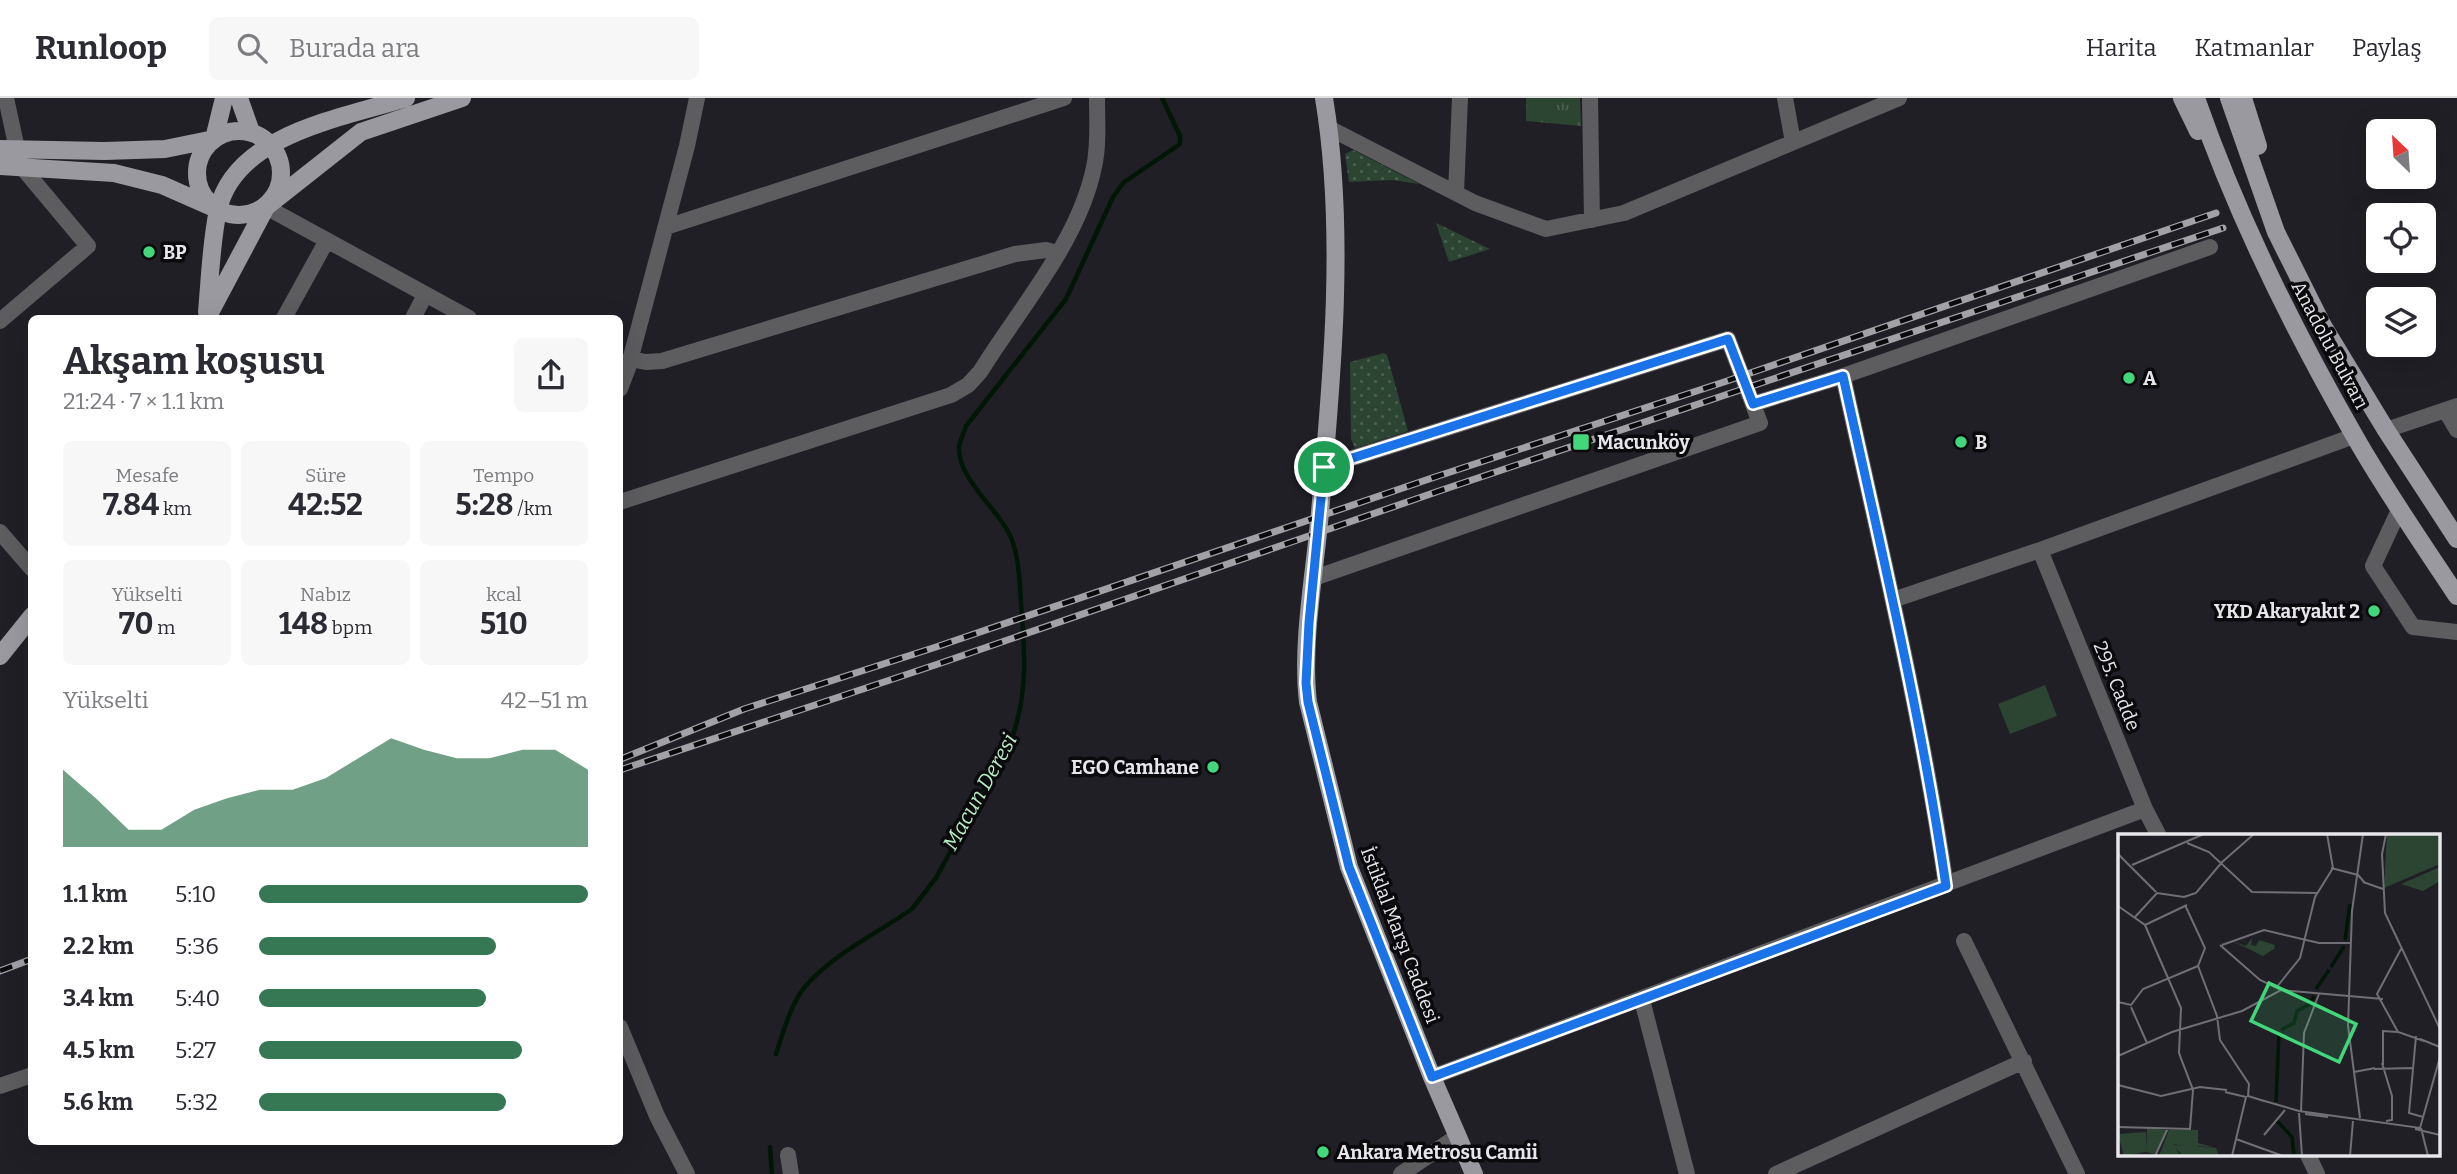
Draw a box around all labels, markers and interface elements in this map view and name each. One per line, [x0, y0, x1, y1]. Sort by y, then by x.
search box [209, 17, 699, 80]
text: Runloop [35, 28, 167, 68]
icon: search [233, 29, 271, 67]
text: Burada ara [289, 33, 420, 64]
text: Harita [2086, 34, 2157, 62]
text: Katmanlar [2195, 34, 2314, 62]
text: Paylaş [2352, 34, 2422, 62]
north arrow [2366, 119, 2436, 189]
map controls [2366, 119, 2436, 357]
button: locate [2366, 203, 2436, 273]
place label: BP [163, 241, 187, 264]
marker: BP [141, 244, 157, 260]
street label: Anadolu Bulvarı [2287, 277, 2374, 413]
button: layers [2366, 287, 2436, 357]
text: Akşam koşusu [63, 338, 325, 384]
button: share [514, 338, 588, 412]
place label: A [2143, 367, 2157, 390]
marker: A [2121, 370, 2137, 386]
text: 21:24 · 7 × 1.1 km [63, 387, 224, 415]
place label: Macunköy [1597, 431, 1690, 454]
place label: B [1975, 431, 1987, 454]
marker: Macunköy [1571, 432, 1591, 452]
marker: B [1953, 434, 1969, 450]
pin [1294, 437, 1354, 497]
icon: arrive [1305, 448, 1343, 486]
text: Mesafe [116, 464, 179, 487]
text: Süre [305, 464, 346, 487]
text: Tempo [473, 464, 534, 487]
text: 7.84 [103, 487, 159, 523]
text: 42:52 [288, 487, 363, 523]
text: 5:28 [455, 487, 514, 523]
text: km [159, 497, 192, 520]
text: /km [514, 497, 552, 520]
text: Yükselti [112, 583, 183, 606]
text: Nabız [300, 583, 351, 606]
text: kcal [486, 583, 522, 606]
place label: YKD Akaryakıt 2 [2214, 600, 2360, 623]
marker: YKD Akaryakıt 2 [2366, 603, 2382, 619]
text: 70 [119, 606, 154, 642]
text: 148 [279, 606, 328, 642]
text: 510 [480, 606, 528, 642]
text: m [154, 616, 175, 639]
text: bpm [328, 616, 372, 639]
street label: 295. Cadde [2089, 638, 2145, 734]
text: Yükselti [63, 686, 149, 714]
text: 42–51 m [501, 686, 588, 714]
water label: Macun Deresi [937, 729, 1023, 855]
place label: EGO Camhane [1071, 756, 1199, 779]
marker: EGO Camhane [1205, 759, 1221, 775]
inset map [2118, 834, 2440, 1156]
street label: İstiklal Marşı Caddesi [1356, 844, 1444, 1027]
text: 1.1 km [63, 880, 127, 908]
text: 5:10 [175, 880, 216, 908]
text: 2.2 km [63, 932, 134, 960]
text: 5:36 [175, 932, 219, 960]
text: 3.4 km [63, 984, 134, 1012]
text: 5:40 [175, 984, 220, 1012]
text: 4.5 km [63, 1036, 134, 1064]
text: 5:27 [175, 1036, 216, 1064]
text: 5.6 km [63, 1088, 133, 1116]
text: 5:32 [175, 1088, 218, 1116]
place label: Ankara Metrosu Camii [1337, 1141, 1538, 1164]
marker: Ankara Metrosu Camii [1315, 1144, 1331, 1160]

